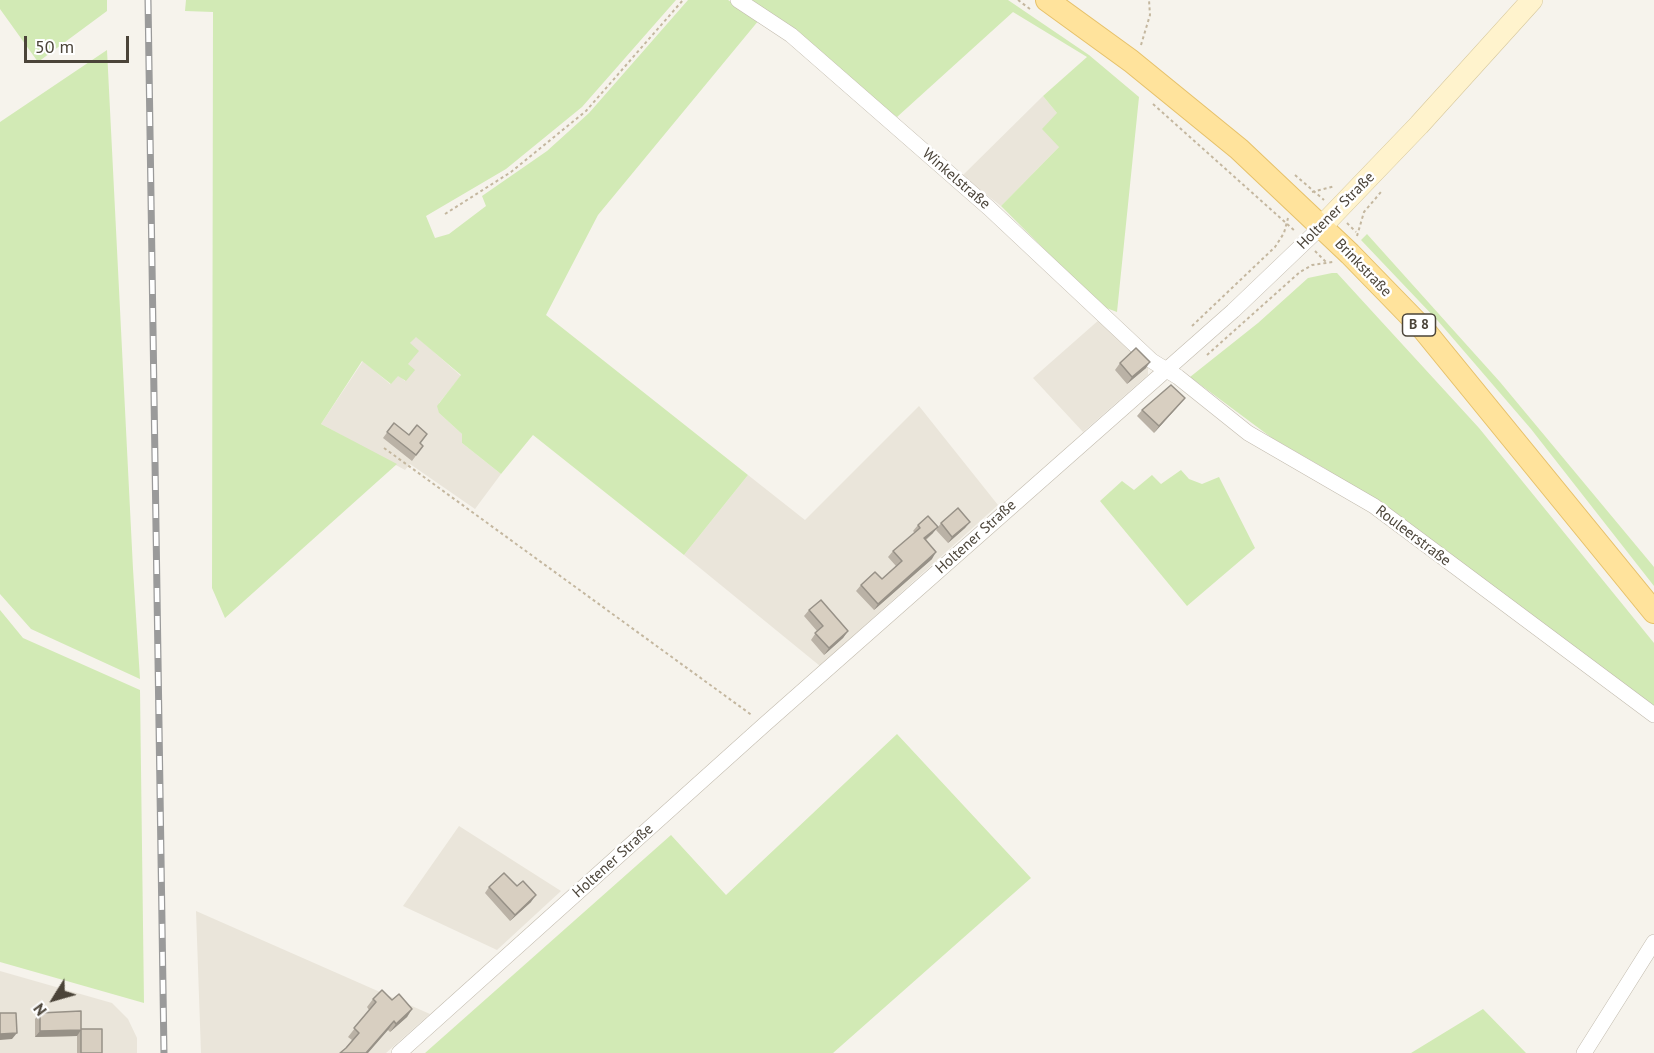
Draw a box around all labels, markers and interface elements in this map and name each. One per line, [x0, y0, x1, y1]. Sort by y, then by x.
scale bar [27, 24, 132, 62]
text: 50 m [35, 35, 74, 58]
street label: Winkelstraße [918, 145, 994, 213]
street label: Holtener Straße [1294, 169, 1378, 253]
street label: Brinkstraße [1331, 235, 1395, 301]
road number: B 8 [1402, 314, 1436, 336]
street label: Holtener Straße [932, 496, 1020, 578]
street label: Rouleerstraße [1372, 502, 1454, 570]
street label: Holtener Straße [569, 820, 657, 902]
north arrow [24, 969, 84, 1029]
text: N [28, 1000, 51, 1020]

